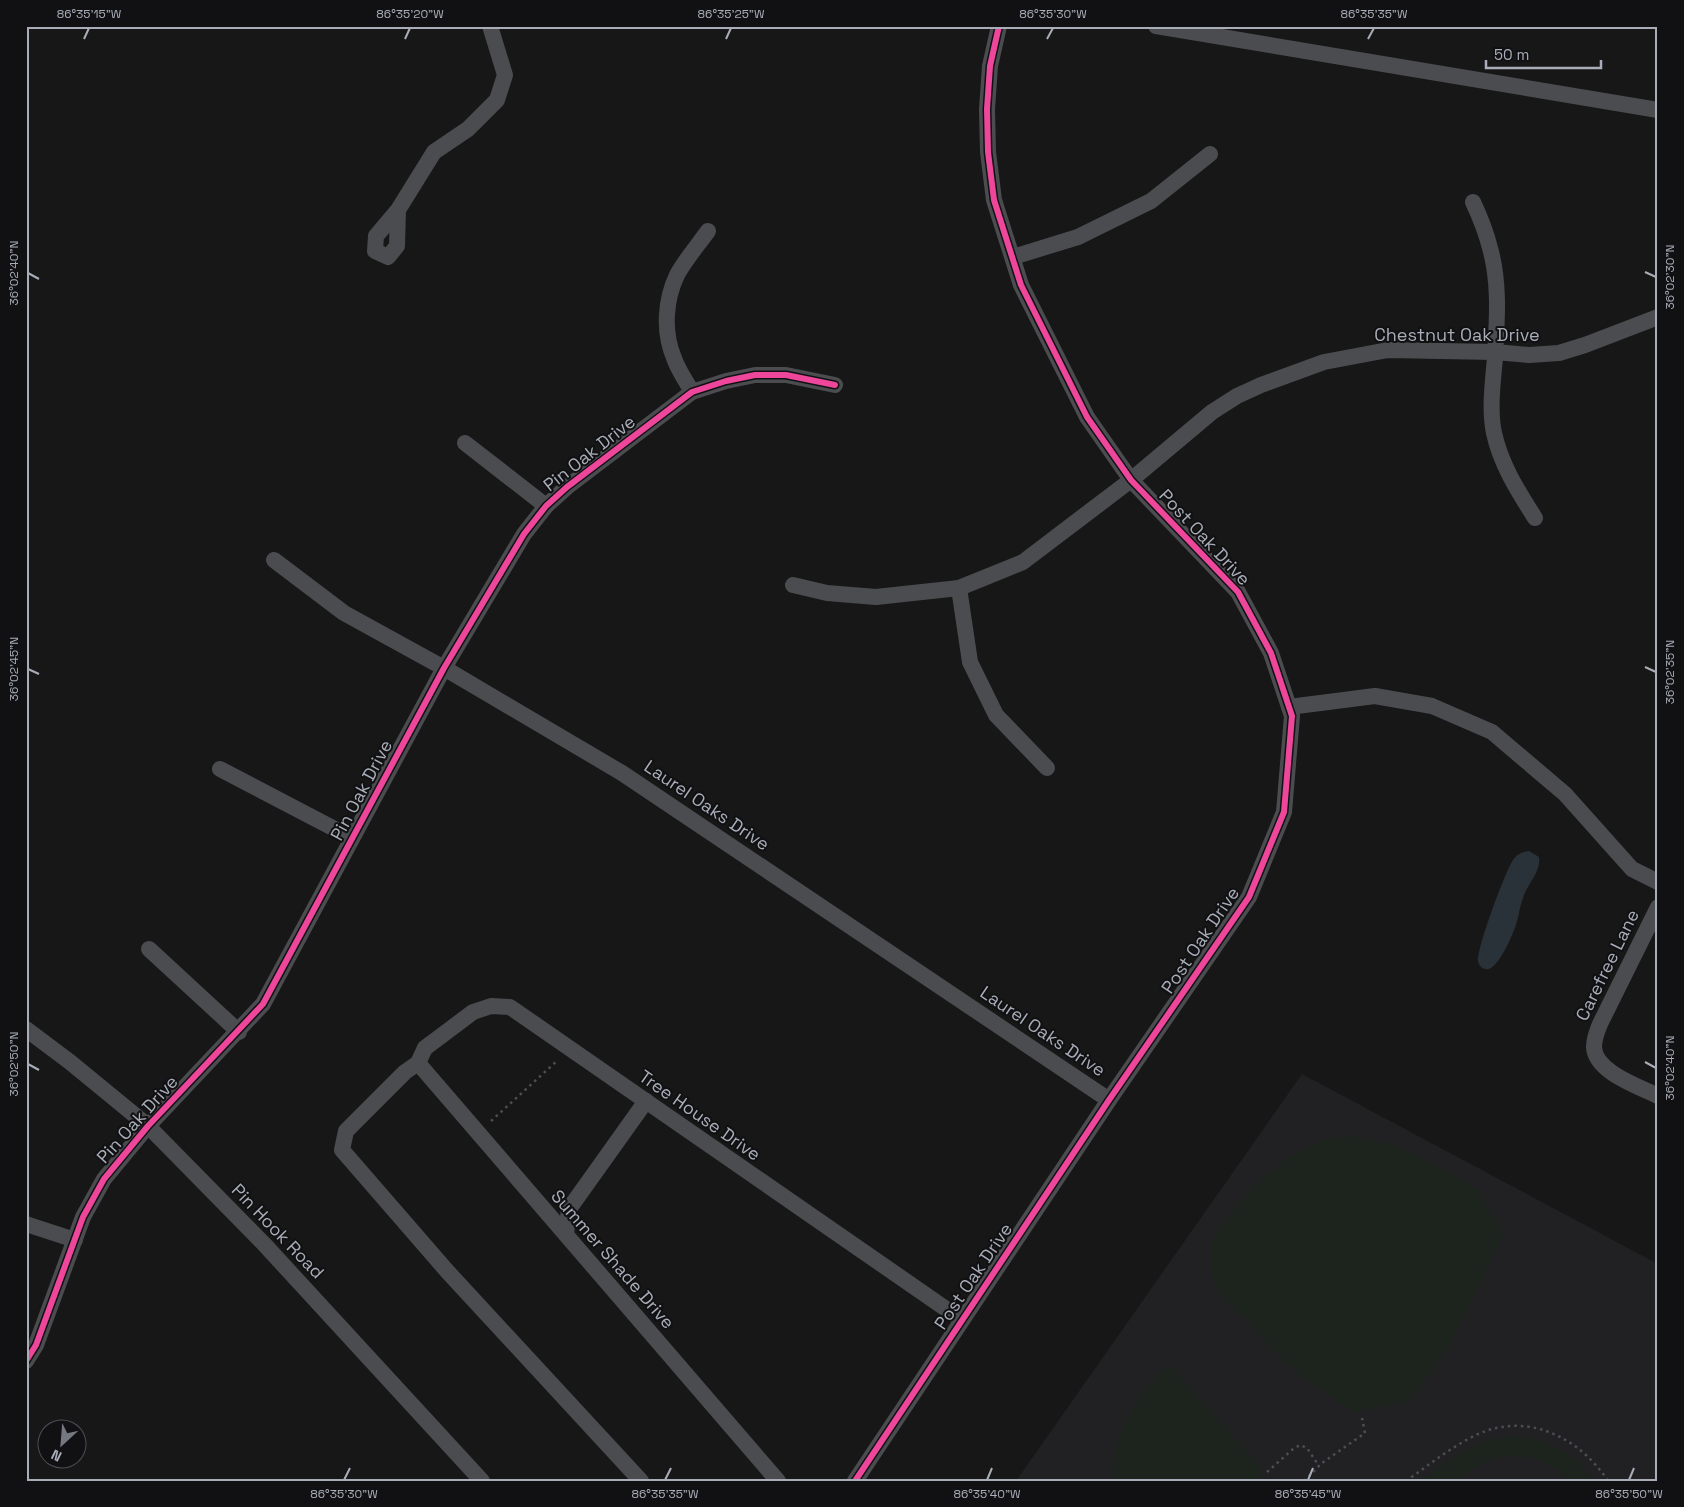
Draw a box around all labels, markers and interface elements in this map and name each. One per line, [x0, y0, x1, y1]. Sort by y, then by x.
text: 86°35'15"W [57, 6, 122, 22]
text: 86°35'20"W [376, 6, 444, 22]
text: 86°35'25"W [698, 6, 765, 22]
text: 86°35'30"W [1019, 6, 1087, 22]
text: 86°35'35"W [1341, 6, 1408, 22]
scale bar [1486, 38, 1602, 70]
text: 50 m [1494, 45, 1529, 64]
text: 36°02'40"N [6, 241, 22, 305]
text: 36°02'30"N [1662, 244, 1678, 310]
street label: Chestnut Oak Drive [1374, 323, 1540, 346]
street label: Pin Oak Drive [538, 410, 640, 496]
street label: Post Oak Drive [1154, 484, 1256, 590]
text: 36°02'45"N [6, 637, 22, 701]
text: 36°02'35"N [1662, 640, 1678, 704]
street label: Pin Oak Drive [325, 736, 397, 844]
street label: Laurel Oaks Drive [640, 755, 774, 855]
street label: Post Oak Drive [1156, 882, 1244, 998]
street label: Carefree Lane [1570, 906, 1644, 1024]
street label: Laurel Oaks Drive [976, 981, 1110, 1081]
text: 36°02'50"N [6, 1031, 22, 1097]
text: 36°02'40"N [1662, 1036, 1678, 1100]
street label: Tree House Drive [635, 1064, 765, 1166]
street label: Pin Oak Drive [91, 1070, 183, 1168]
street label: Pin Hook Road [227, 1179, 329, 1283]
street label: Summer Shade Drive [546, 1185, 680, 1333]
street label: Post Oak Drive [929, 1218, 1017, 1334]
north arrow [38, 1420, 88, 1470]
text: N [48, 1446, 64, 1466]
text: 86°35'30"W [310, 1486, 378, 1502]
text: 86°35'35"W [632, 1486, 699, 1502]
text: 86°35'40"W [953, 1486, 1021, 1502]
text: 86°35'45"W [1275, 1486, 1342, 1502]
text: 86°35'50"W [1595, 1486, 1663, 1502]

